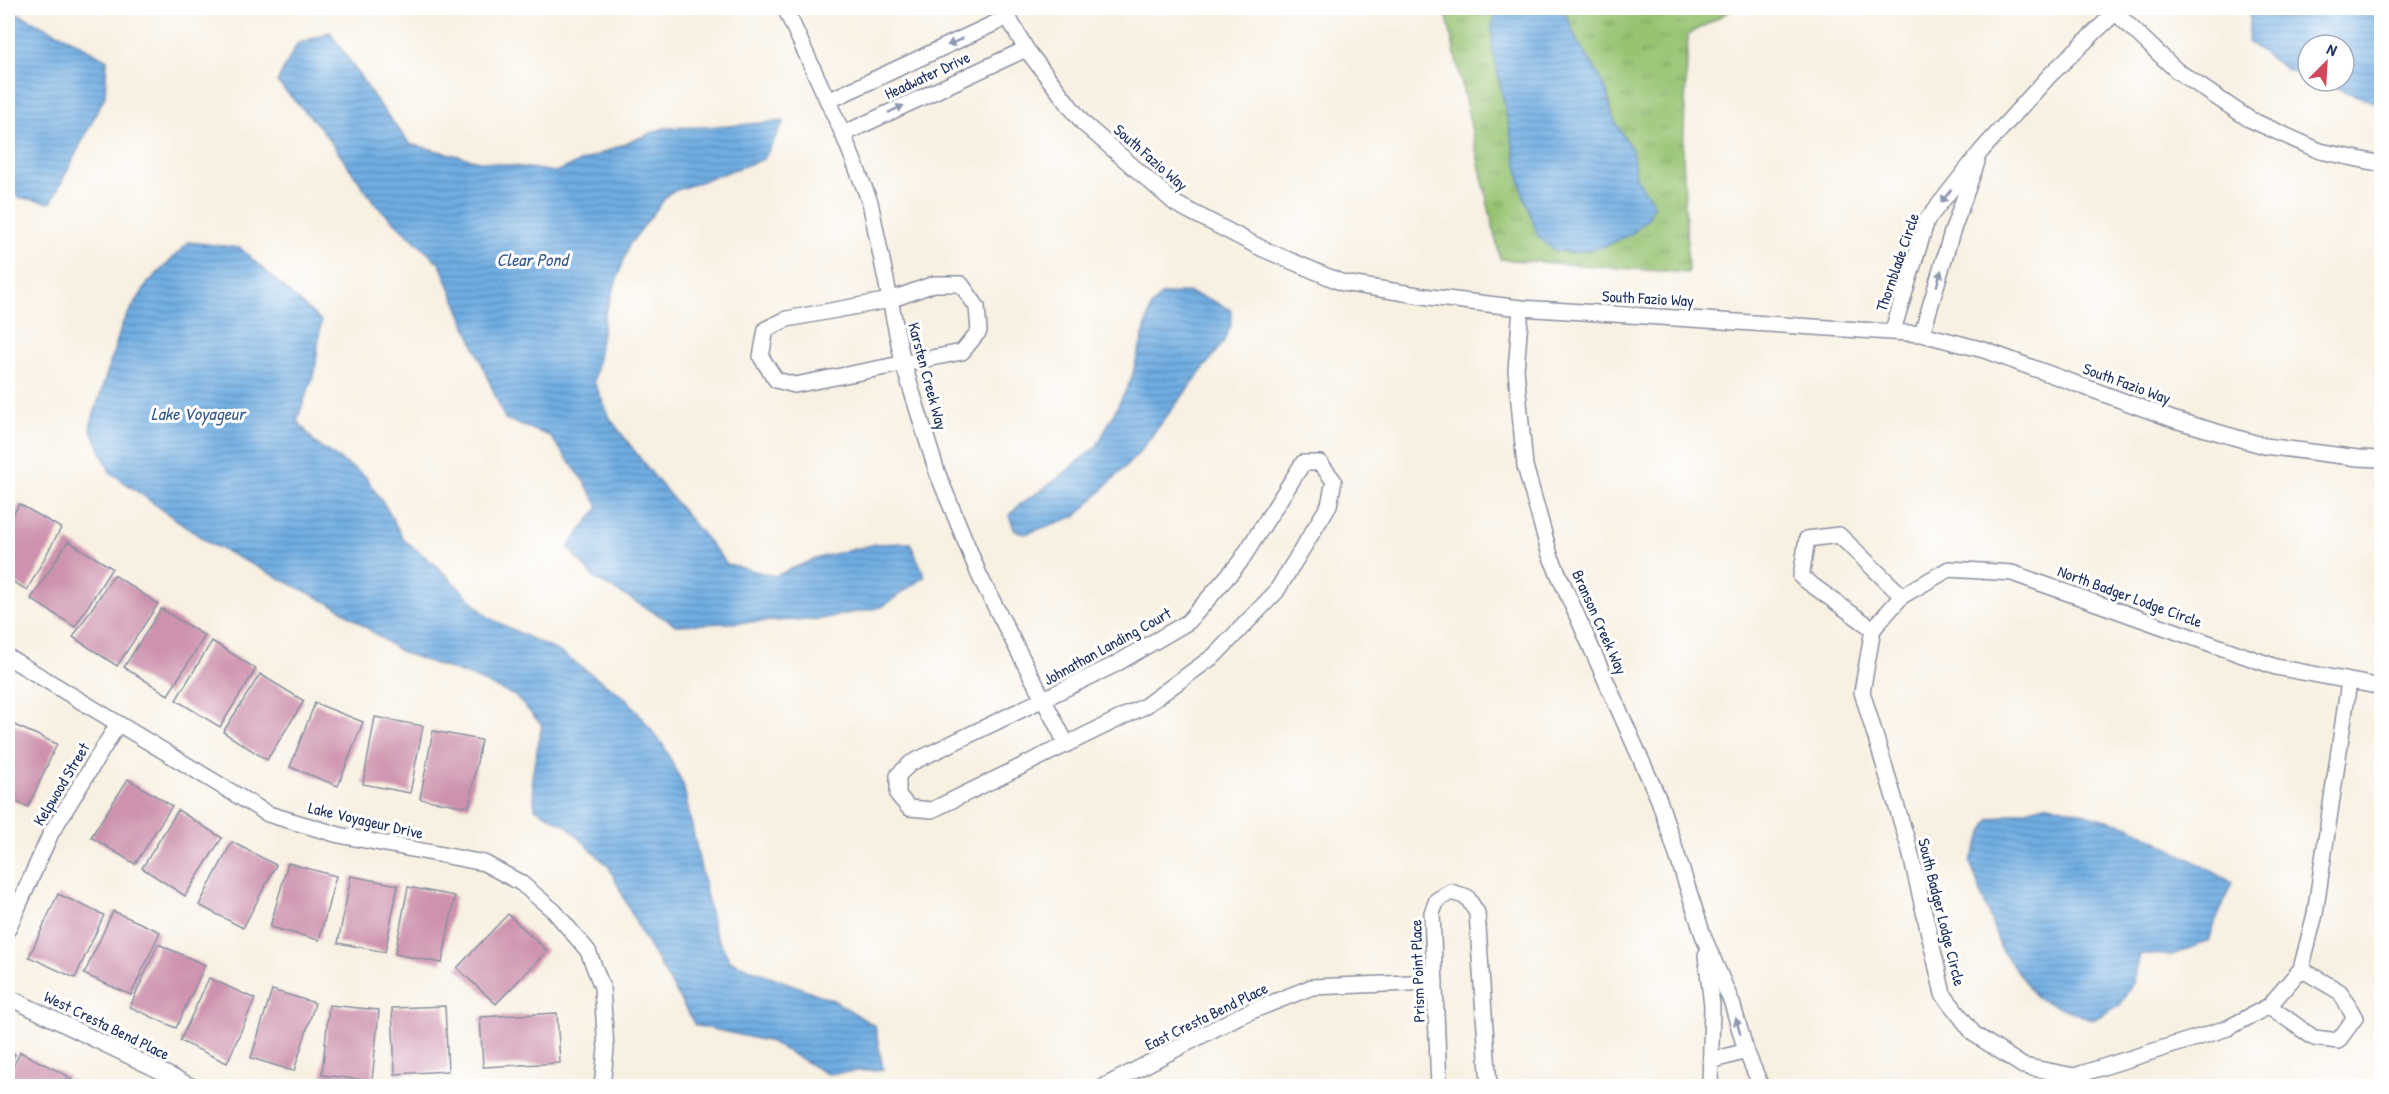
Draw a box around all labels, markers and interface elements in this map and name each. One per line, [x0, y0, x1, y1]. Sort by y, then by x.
north arrow [2296, 33, 2356, 93]
one-way arrow [945, 37, 963, 47]
text: N [2324, 38, 2341, 61]
street label: Headwater Drive [881, 45, 974, 104]
one-way arrow [888, 105, 905, 114]
street label: South Fazio Way [1109, 119, 1193, 196]
one-way arrow [1939, 188, 1952, 204]
street label: Thornblade Circle [1870, 209, 1924, 314]
water label: Clear Pond [496, 247, 570, 272]
one-way arrow [1935, 269, 1944, 287]
street label: South Fazio Way [1602, 285, 1695, 311]
street label: Karsten Creek Way [903, 320, 953, 432]
street label: South Fazio Way [2080, 357, 2174, 409]
water label: Lake Voyageur [151, 401, 247, 426]
street label: North Badger Lodge Circle [2055, 560, 2206, 633]
street label: Branson Creek Way [1567, 566, 1633, 678]
street label: Johnathan Landing Court [1039, 602, 1175, 690]
street label: Kelpwood Street [28, 738, 95, 830]
street label: Lake Voyageur Drive [306, 796, 426, 844]
street label: South Badger Lodge Circle [1913, 836, 1971, 989]
street label: Prism Point Place [1404, 918, 1430, 1023]
street label: East Cresta Bend Place [1141, 976, 1272, 1055]
street label: West Cresta Bend Place [41, 985, 174, 1065]
one-way arrow [1733, 1017, 1742, 1035]

